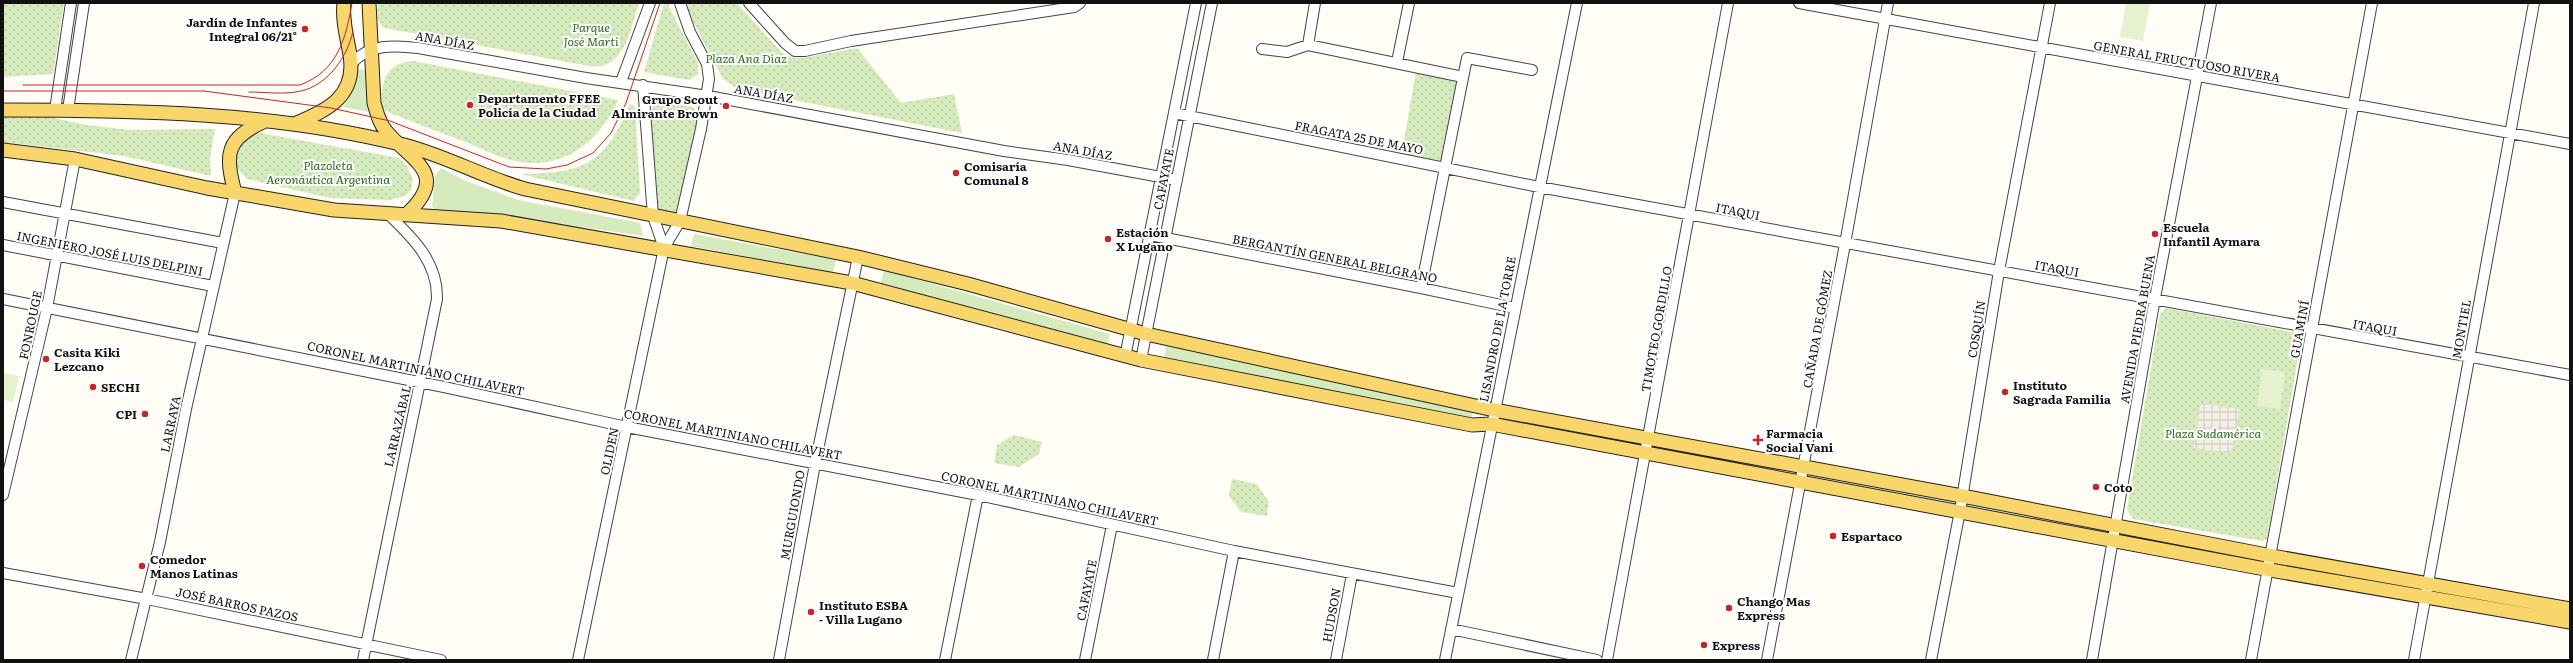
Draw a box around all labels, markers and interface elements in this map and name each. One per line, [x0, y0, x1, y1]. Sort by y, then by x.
place label: Jardín de Infantes Integral 06/21° [186, 13, 297, 45]
park label: Parque José Martí [563, 18, 619, 50]
marker: Jardín de Infantes Integral 06/21° [300, 24, 310, 34]
street label: ANA DÍAZ [414, 26, 476, 54]
street label: GENERAL FRUCTUOSO RIVERA [2092, 36, 2282, 86]
park label: Plaza Ana Díaz [705, 49, 787, 67]
street label: ANA DÍAZ [733, 79, 795, 107]
place label: Departamento FFEE Policía de la Ciudad [478, 89, 600, 121]
place label: Grupo Scout Almirante Brown [612, 90, 719, 122]
marker: Departamento FFEE Policía de la Ciudad [465, 100, 475, 110]
marker: Grupo Scout Almirante Brown [721, 101, 731, 111]
street label: FRAGATA 25 DE MAYO [1293, 116, 1425, 158]
street label: ANA DÍAZ [1052, 136, 1114, 164]
street label: CAFAYATE [1148, 146, 1178, 211]
park label: Plazoleta Aeronáutica Argentina [266, 156, 390, 188]
place label: Comisaría Comunal 8 [964, 157, 1029, 189]
marker: Comisaría Comunal 8 [951, 168, 961, 178]
street label: ITAQUI [1714, 198, 1762, 224]
place label: Escuela Infantil Aymara [2163, 218, 2260, 250]
place label: Estación X Lugano [1116, 223, 1173, 255]
street label: INGENIERO JOSÉ LUIS DELPINI [15, 226, 205, 280]
street label: BERGANTÍN GENERAL BELGRANO [1231, 229, 1439, 287]
marker: Escuela Infantil Aymara [2150, 229, 2160, 239]
marker: Estación X Lugano [1103, 234, 1113, 244]
street label: AVENIDA PIEDRA BUENA [2115, 253, 2159, 405]
street label: LISANDRO DE LA TORRE [1474, 254, 1520, 404]
street label: ITAQUI [2033, 255, 2081, 281]
street label: TIMOTEO GORDILLO [1636, 265, 1676, 393]
street label: CAÑADA DE GÓMEZ [1798, 268, 1836, 390]
street label: FONROUGE [14, 288, 46, 361]
street label: MONTIEL [2447, 298, 2475, 360]
street label: COSQUÍN [1963, 299, 1989, 359]
street label: GUAMINÍ [2285, 299, 2313, 359]
street label: ITAQUI [2351, 314, 2399, 340]
street label: CORONEL MARTINIANO CHILAVERT [306, 336, 526, 400]
place label: Casita Kiki Lezcano [54, 343, 121, 375]
marker: Casita Kiki Lezcano [41, 354, 51, 364]
place label: Instituto Sagrada Familia [2013, 376, 2111, 408]
place label: SECHI [101, 378, 140, 396]
marker: SECHI [88, 382, 98, 392]
street label: LARRAZÁBAL [379, 383, 415, 469]
marker: Instituto Sagrada Familia [2000, 387, 2010, 397]
street label: LARRAYA [155, 394, 185, 454]
street label: CORONEL MARTINIANO CHILAVERT [622, 404, 844, 464]
place label: CPI [116, 405, 137, 423]
marker: CPI [140, 409, 150, 419]
place label: Farmacia Social Vani [1766, 424, 1834, 456]
park label: Plaza Sudamérica [2165, 424, 2261, 442]
street label: OLIDEN [595, 425, 623, 477]
marker: Farmacia Social Vani [1753, 435, 1763, 445]
street label: CORONEL MARTINIANO CHILAVERT [940, 466, 1160, 530]
street label: MURGUIONDO [775, 469, 809, 561]
place label: Coto [2104, 478, 2133, 496]
marker: Coto [2091, 482, 2101, 492]
place label: Espartaco [1841, 527, 1903, 545]
marker: Espartaco [1828, 531, 1838, 541]
place label: Comedor Manos Latinas [150, 550, 238, 582]
street label: CAFAYATE [1071, 557, 1101, 622]
marker: Comedor Manos Latinas [137, 561, 147, 571]
street label: JOSÉ BARROS PAZOS [174, 582, 300, 626]
street label: HUDSON [1317, 586, 1345, 644]
place label: Chango Mas Express [1737, 592, 1810, 624]
place label: Instituto ESBA - Villa Lugano [819, 596, 908, 628]
marker: Chango Mas Express [1724, 603, 1734, 613]
marker: Instituto ESBA - Villa Lugano [806, 607, 816, 617]
place label: Express [1712, 636, 1760, 654]
marker: Express [1699, 640, 1709, 650]

